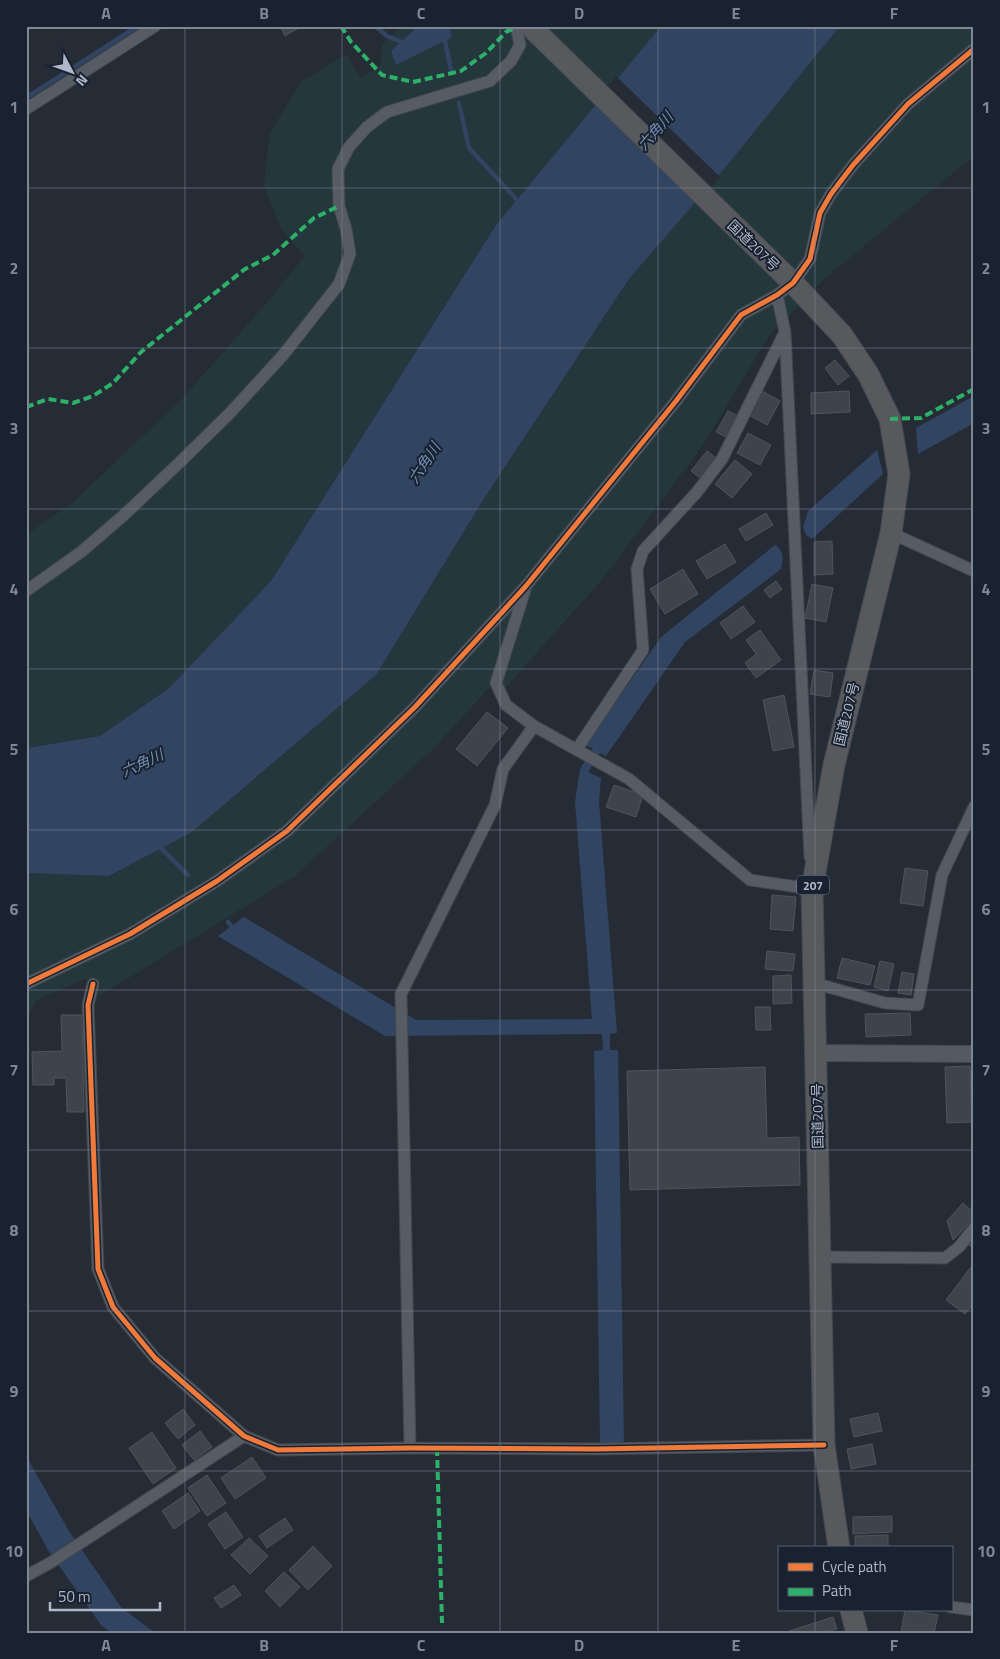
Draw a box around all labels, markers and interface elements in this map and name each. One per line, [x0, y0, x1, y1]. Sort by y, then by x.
text: A [101, 1, 111, 25]
text: B [259, 1, 269, 25]
text: C [417, 1, 426, 25]
text: D [574, 1, 584, 25]
text: E [732, 1, 741, 25]
text: F [890, 1, 899, 25]
north arrow [48, 48, 98, 98]
text: N [71, 70, 93, 91]
text: 1 [10, 95, 18, 119]
text: 1 [982, 95, 990, 119]
water label: 六角川 [632, 105, 680, 156]
street label: 国道207号 [723, 215, 785, 275]
text: 2 [10, 256, 18, 280]
text: 2 [982, 256, 990, 280]
text: 3 [10, 416, 18, 440]
text: 3 [982, 416, 990, 440]
water label: 六角川 [402, 436, 447, 488]
text: 4 [10, 577, 19, 601]
text: 4 [982, 577, 991, 601]
street label: 国道207号 [828, 680, 864, 748]
text: 5 [10, 737, 19, 761]
text: 5 [982, 737, 991, 761]
water label: 六角川 [117, 742, 169, 783]
road number: 207 [797, 876, 829, 894]
text: 6 [10, 897, 19, 921]
text: 6 [982, 897, 991, 921]
text: 7 [10, 1058, 18, 1082]
text: 7 [982, 1058, 990, 1082]
street label: 国道207号 [806, 1083, 828, 1149]
text: 8 [10, 1218, 19, 1242]
text: 8 [982, 1218, 991, 1242]
text: 9 [10, 1379, 19, 1403]
text: 9 [982, 1379, 991, 1403]
text: 10 [5, 1539, 23, 1563]
text: 10 [977, 1539, 995, 1563]
legend [778, 1546, 952, 1612]
text: Cycle path [822, 1555, 887, 1578]
scale bar [50, 1579, 160, 1611]
text: Path [822, 1579, 852, 1602]
text: 50 m [58, 1585, 91, 1608]
text: A [101, 1633, 111, 1657]
text: B [259, 1633, 269, 1657]
text: C [417, 1633, 426, 1657]
text: D [574, 1633, 584, 1657]
text: E [732, 1633, 741, 1657]
text: F [890, 1633, 899, 1657]

